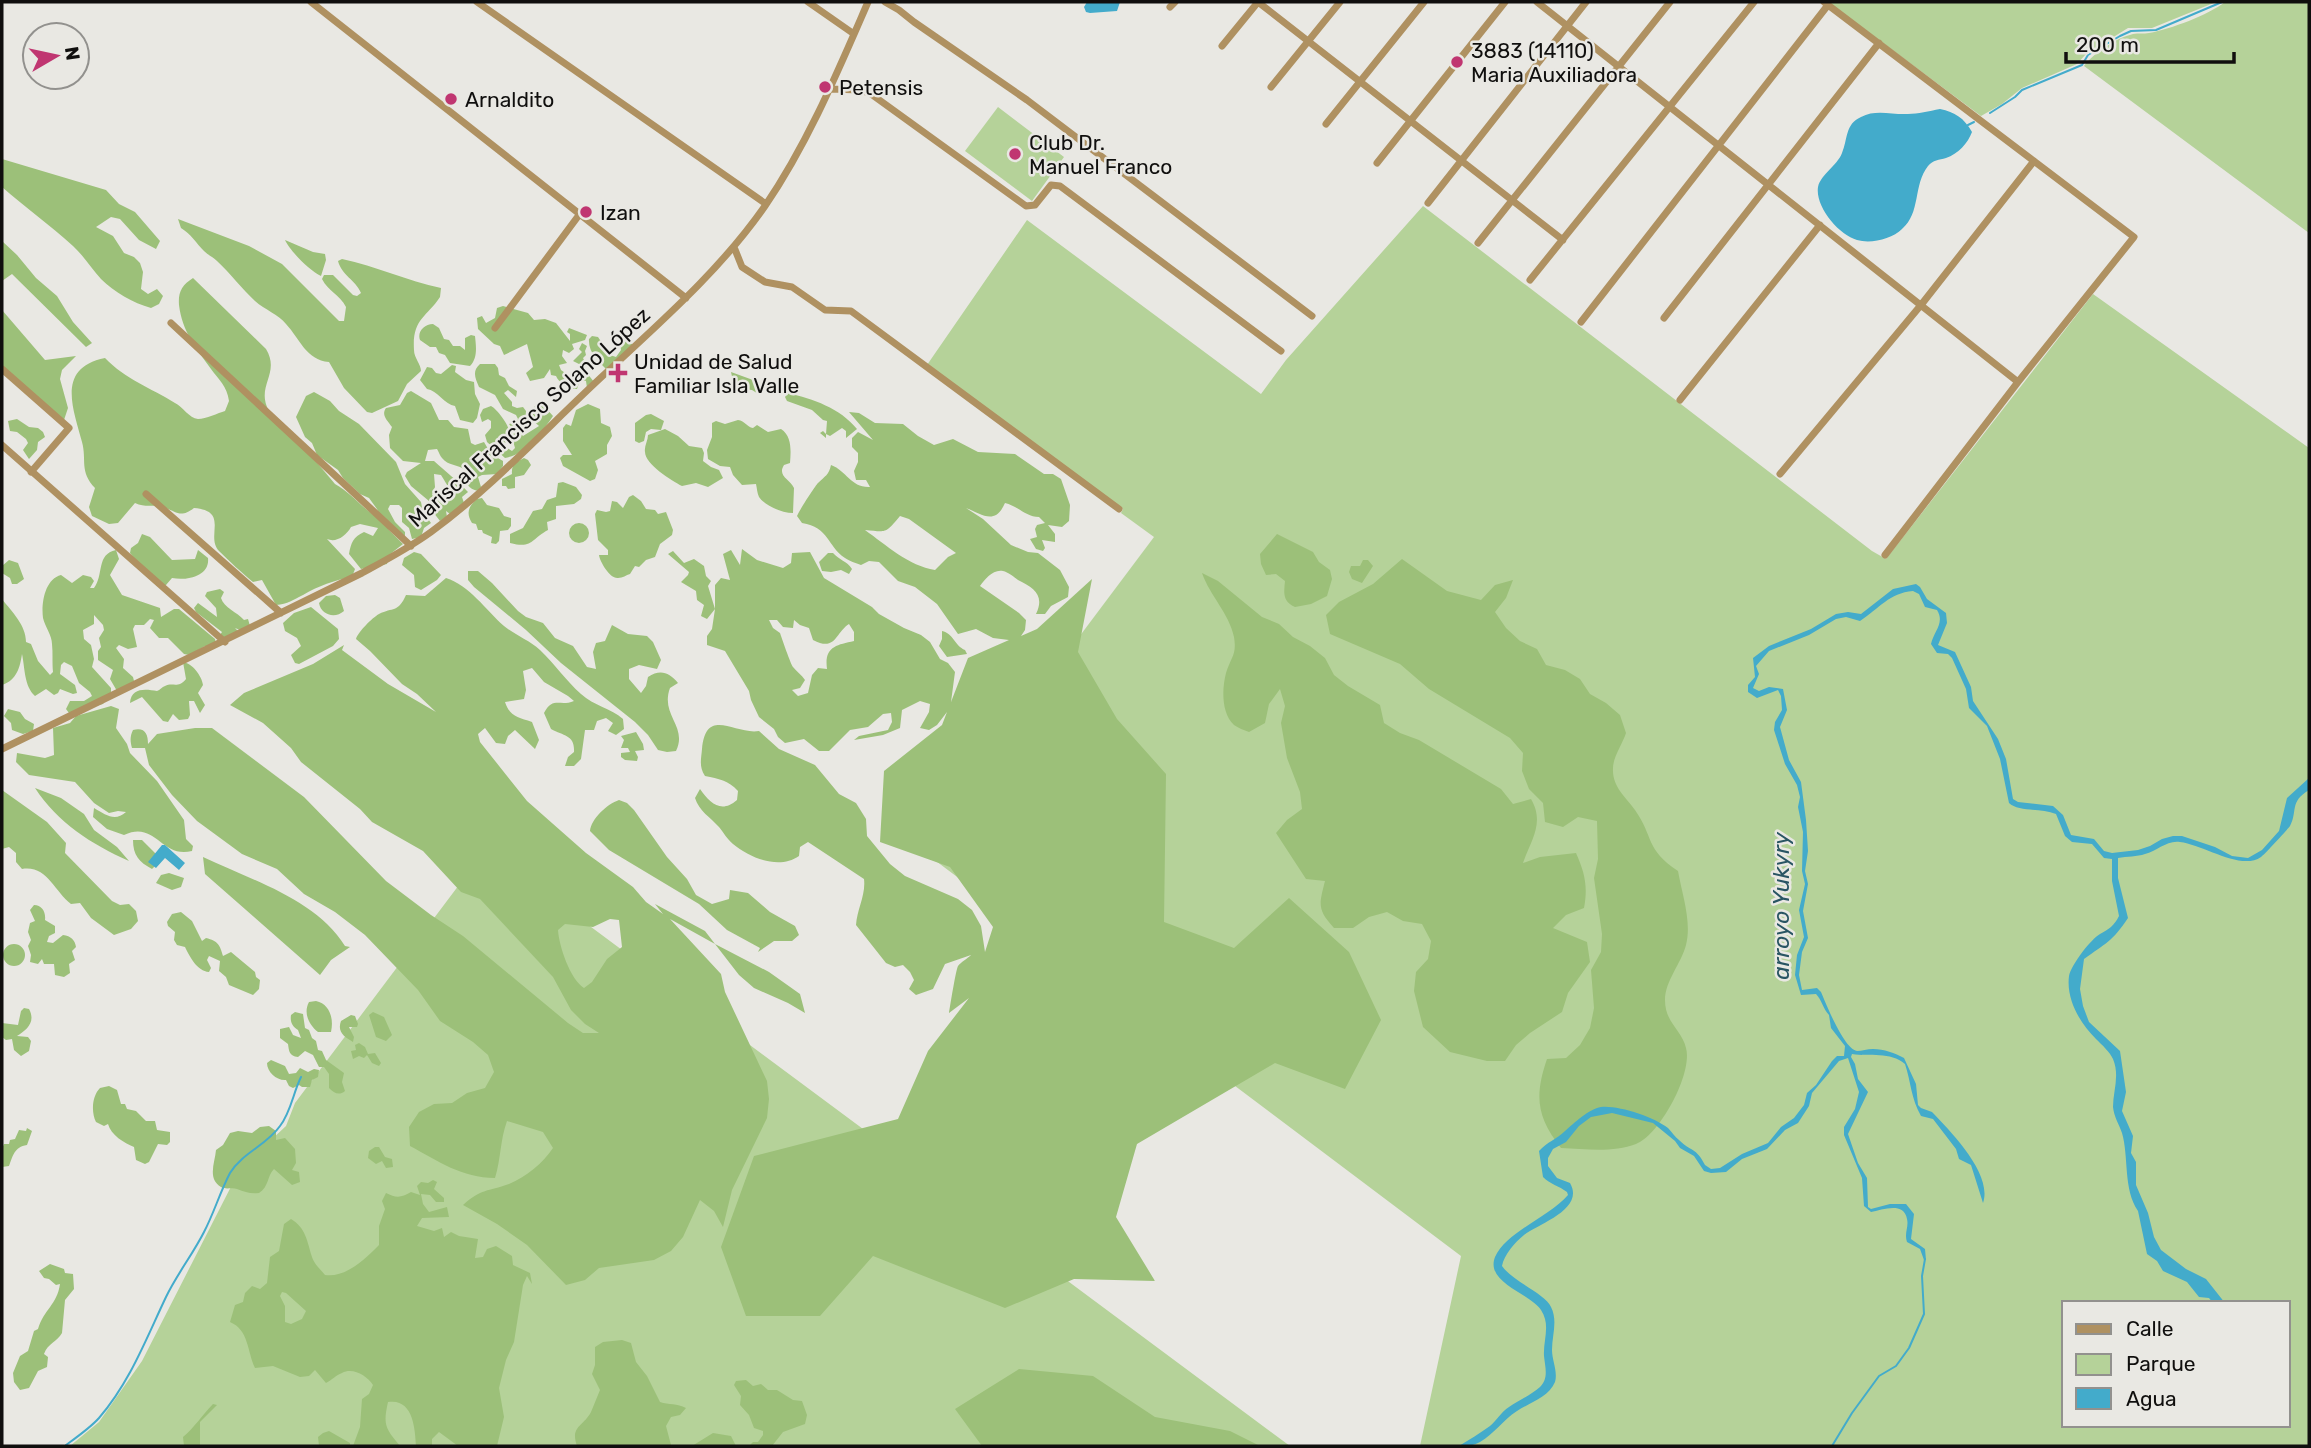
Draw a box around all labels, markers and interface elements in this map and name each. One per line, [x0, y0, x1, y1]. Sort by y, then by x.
north arrow [21, 21, 91, 91]
scale bar [2066, 21, 2234, 65]
text: 200 m [2076, 32, 2139, 57]
place label: 3883 (14110) Maria Auxiliadora [1471, 38, 1637, 87]
text: N [60, 45, 85, 62]
marker: 3883 (14110) Maria Auxiliadora [1449, 54, 1465, 70]
place label: Petensis [839, 75, 923, 100]
marker: Petensis [817, 79, 833, 95]
place label: Arnaldito [465, 87, 554, 112]
marker: Arnaldito [443, 91, 459, 107]
place label: Club Dr. Manuel Franco [1029, 130, 1172, 179]
marker: Club Dr. Manuel Franco [1007, 146, 1023, 162]
place label: Izan [600, 200, 641, 225]
marker: Izan [578, 204, 594, 220]
street label: Mariscal Francisco Solano López [403, 302, 655, 532]
place label: Unidad de Salud Familiar Isla Valle [634, 349, 799, 398]
marker: Unidad de Salud Familiar Isla Valle [608, 363, 628, 383]
water label: arroyo Yukyry [1767, 831, 1795, 980]
legend [2062, 1301, 2290, 1427]
text: Calle [2126, 1316, 2174, 1341]
text: Parque [2126, 1351, 2196, 1376]
text: Agua [2126, 1386, 2177, 1411]

